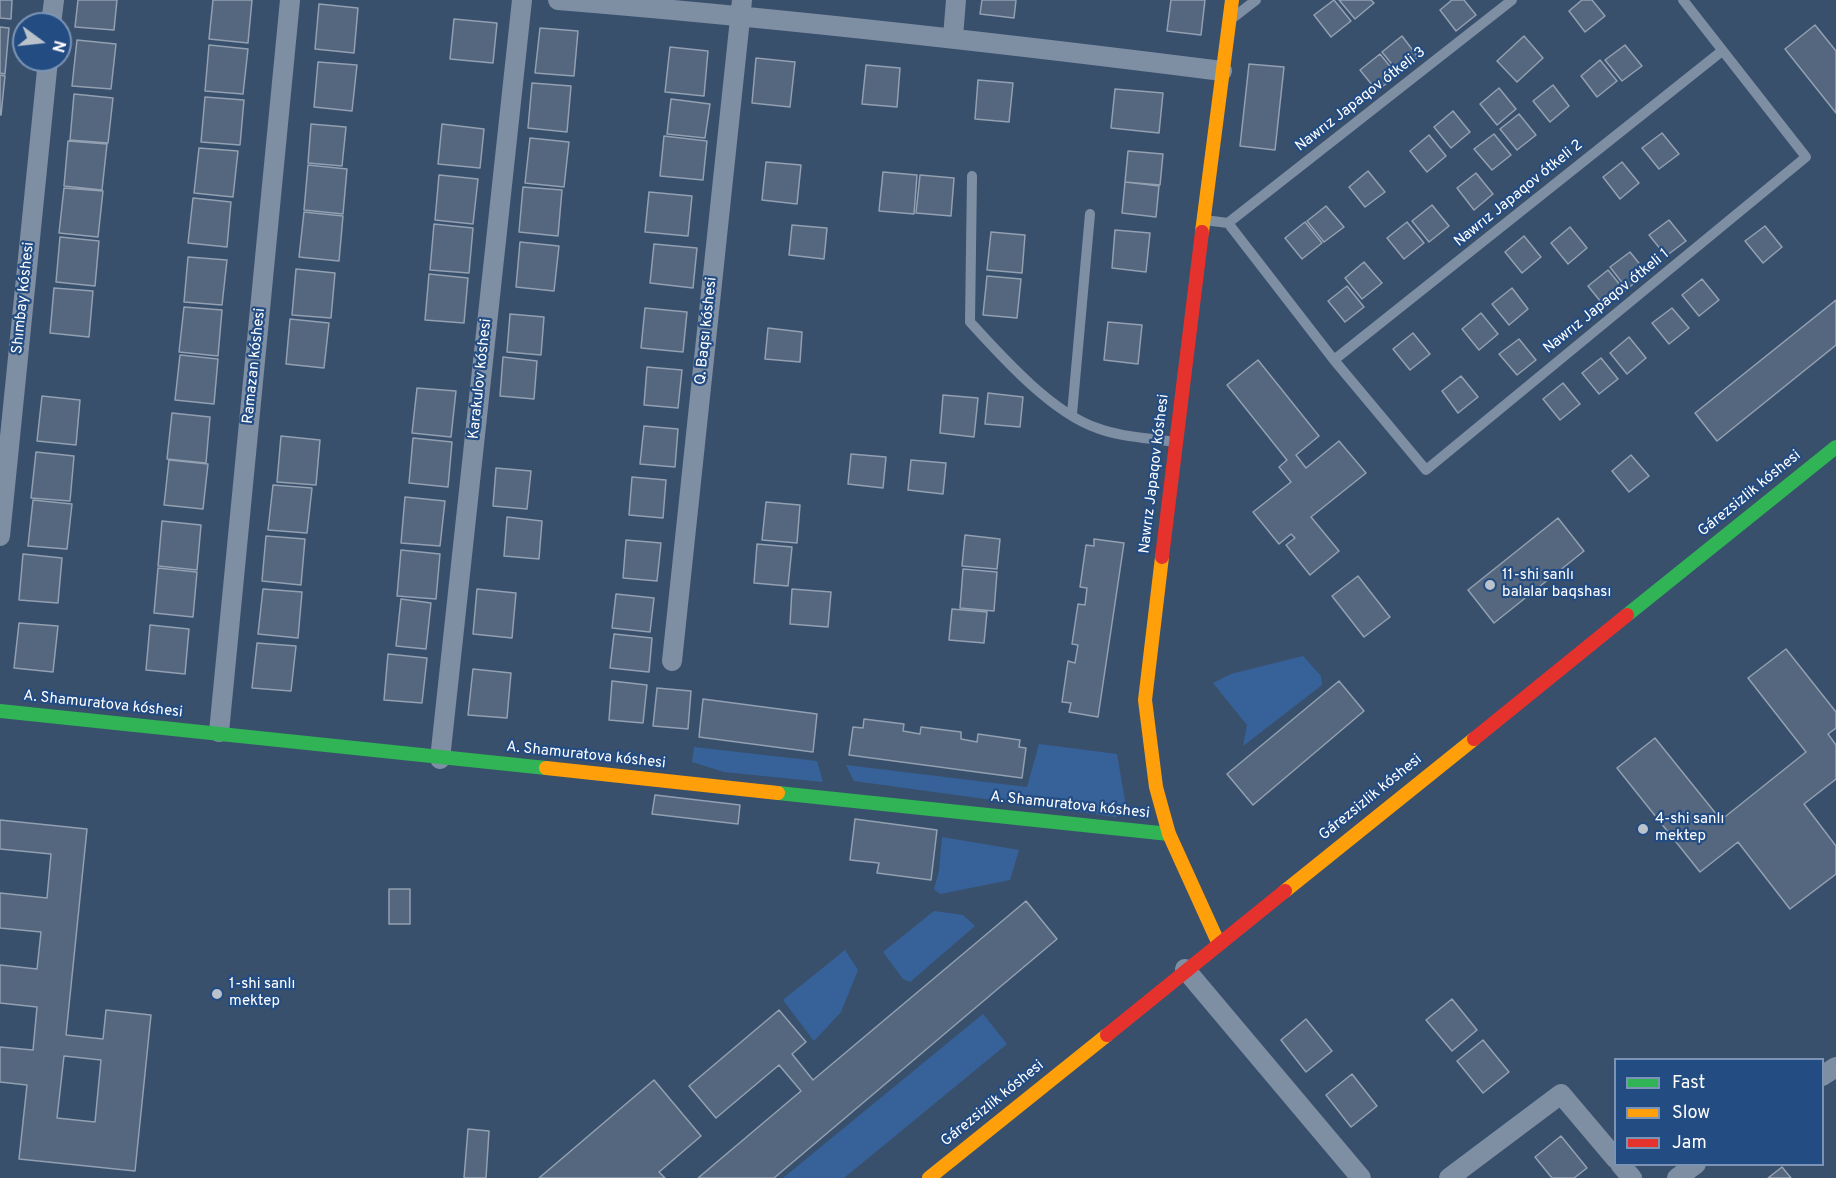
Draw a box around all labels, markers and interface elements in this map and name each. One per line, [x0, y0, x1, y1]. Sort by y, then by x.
north arrow [12, 12, 72, 72]
text: N [46, 38, 69, 54]
street label: Nawrız Japaqov ótkeli 3 [1292, 44, 1430, 156]
street label: Nawrız Japaqov ótkeli 2 [1451, 137, 1587, 251]
street label: Shımbay kóshesi [9, 241, 39, 355]
street label: Nawrız Japaqov ótkeli 1 [1541, 246, 1673, 358]
street label: Q. Baqsı kóshesi [692, 276, 722, 386]
street label: Ramazan kóshesi [240, 307, 270, 425]
street label: Karakulov kóshesi [466, 318, 496, 440]
street label: Nawrız Japaqov kóshesi [1136, 393, 1174, 555]
street label: Gárezsizlik kóshesi [1695, 447, 1805, 541]
place label: 11-shi sanlı balalar baqshası [1502, 567, 1611, 602]
marker: 11-shi sanlı balalar baqshası [1483, 578, 1497, 592]
street label: A. Shamuratova kóshesi [22, 688, 184, 722]
street label: A. Shamuratova kóshesi [505, 739, 667, 773]
street label: Gárezsizlik kóshesi [1316, 751, 1426, 845]
street label: A. Shamuratova kóshesi [989, 789, 1151, 823]
place label: 4-shi sanlı mektep [1655, 811, 1724, 846]
marker: 4-shi sanlı mektep [1636, 822, 1650, 836]
place label: 1-shi sanlı mektep [229, 976, 295, 1011]
marker: 1-shi sanlı mektep [210, 987, 224, 1001]
street label: Gárezsizlik kóshesi [938, 1057, 1048, 1151]
legend [1614, 1058, 1824, 1166]
text: Fast [1672, 1072, 1705, 1095]
text: Slow [1672, 1102, 1710, 1125]
text: Jam [1672, 1132, 1707, 1155]

